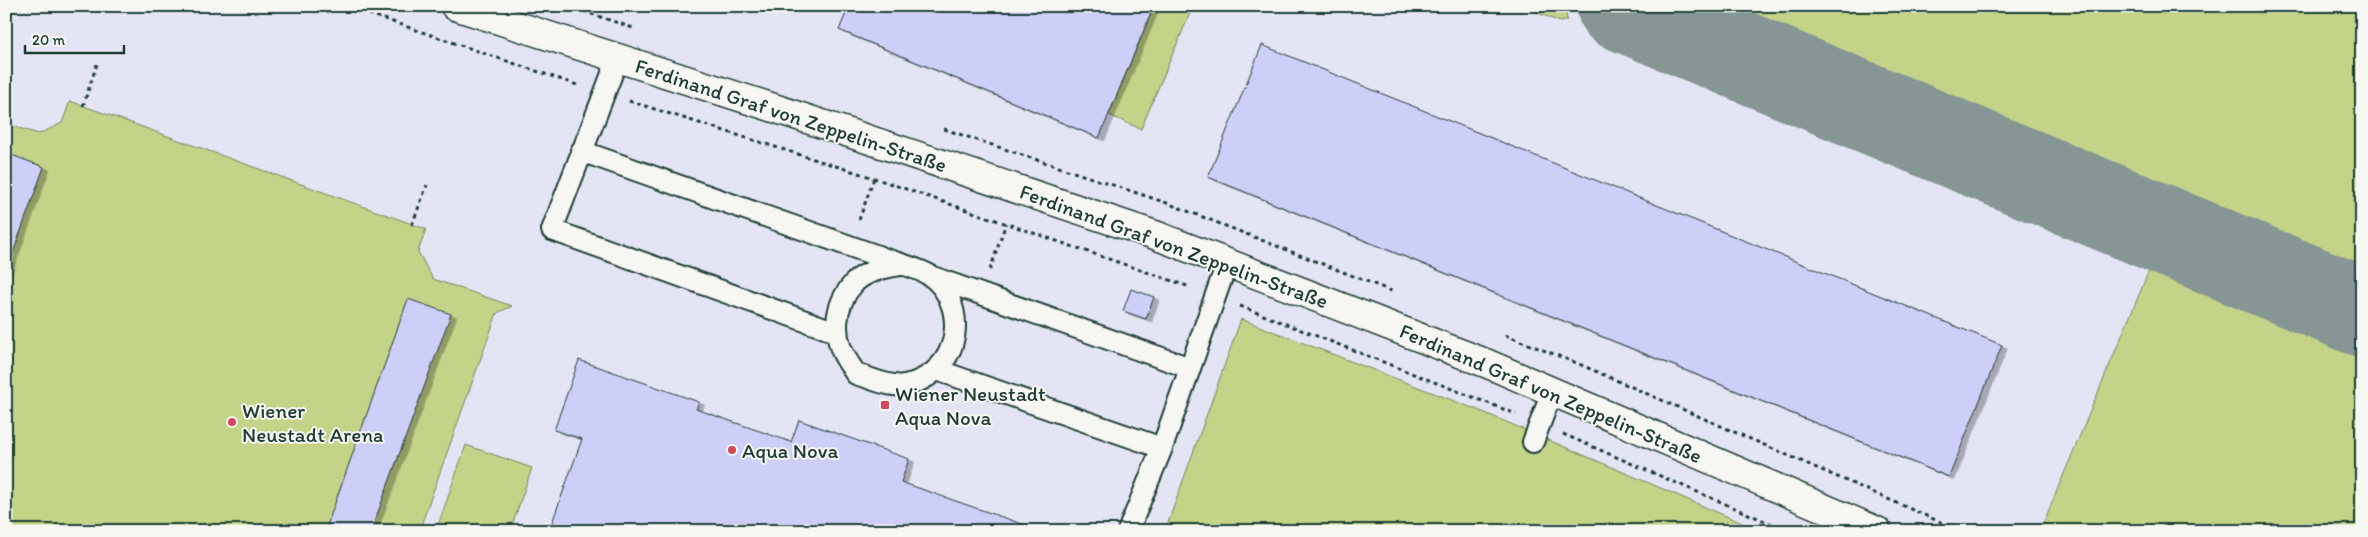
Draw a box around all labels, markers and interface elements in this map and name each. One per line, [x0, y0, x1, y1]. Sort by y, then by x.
scale bar [25, 22, 124, 54]
text: 20 m [32, 31, 66, 49]
street label: Ferdinand Graf von Zeppelin-Straße [632, 53, 950, 177]
street label: Ferdinand Graf von Zeppelin-Straße [1017, 179, 1331, 313]
street label: Ferdinand Graf von Zeppelin-Straße [1396, 318, 1706, 468]
place label: Wiener Neustadt Aqua Nova [895, 381, 1046, 430]
place label: Wiener Neustadt Arena [242, 398, 383, 447]
marker: Wiener Neustadt Aqua Nova [879, 399, 891, 411]
marker: Wiener Neustadt Arena [226, 416, 238, 428]
place label: Aqua Nova [742, 438, 838, 463]
marker: Aqua Nova [726, 444, 738, 456]

